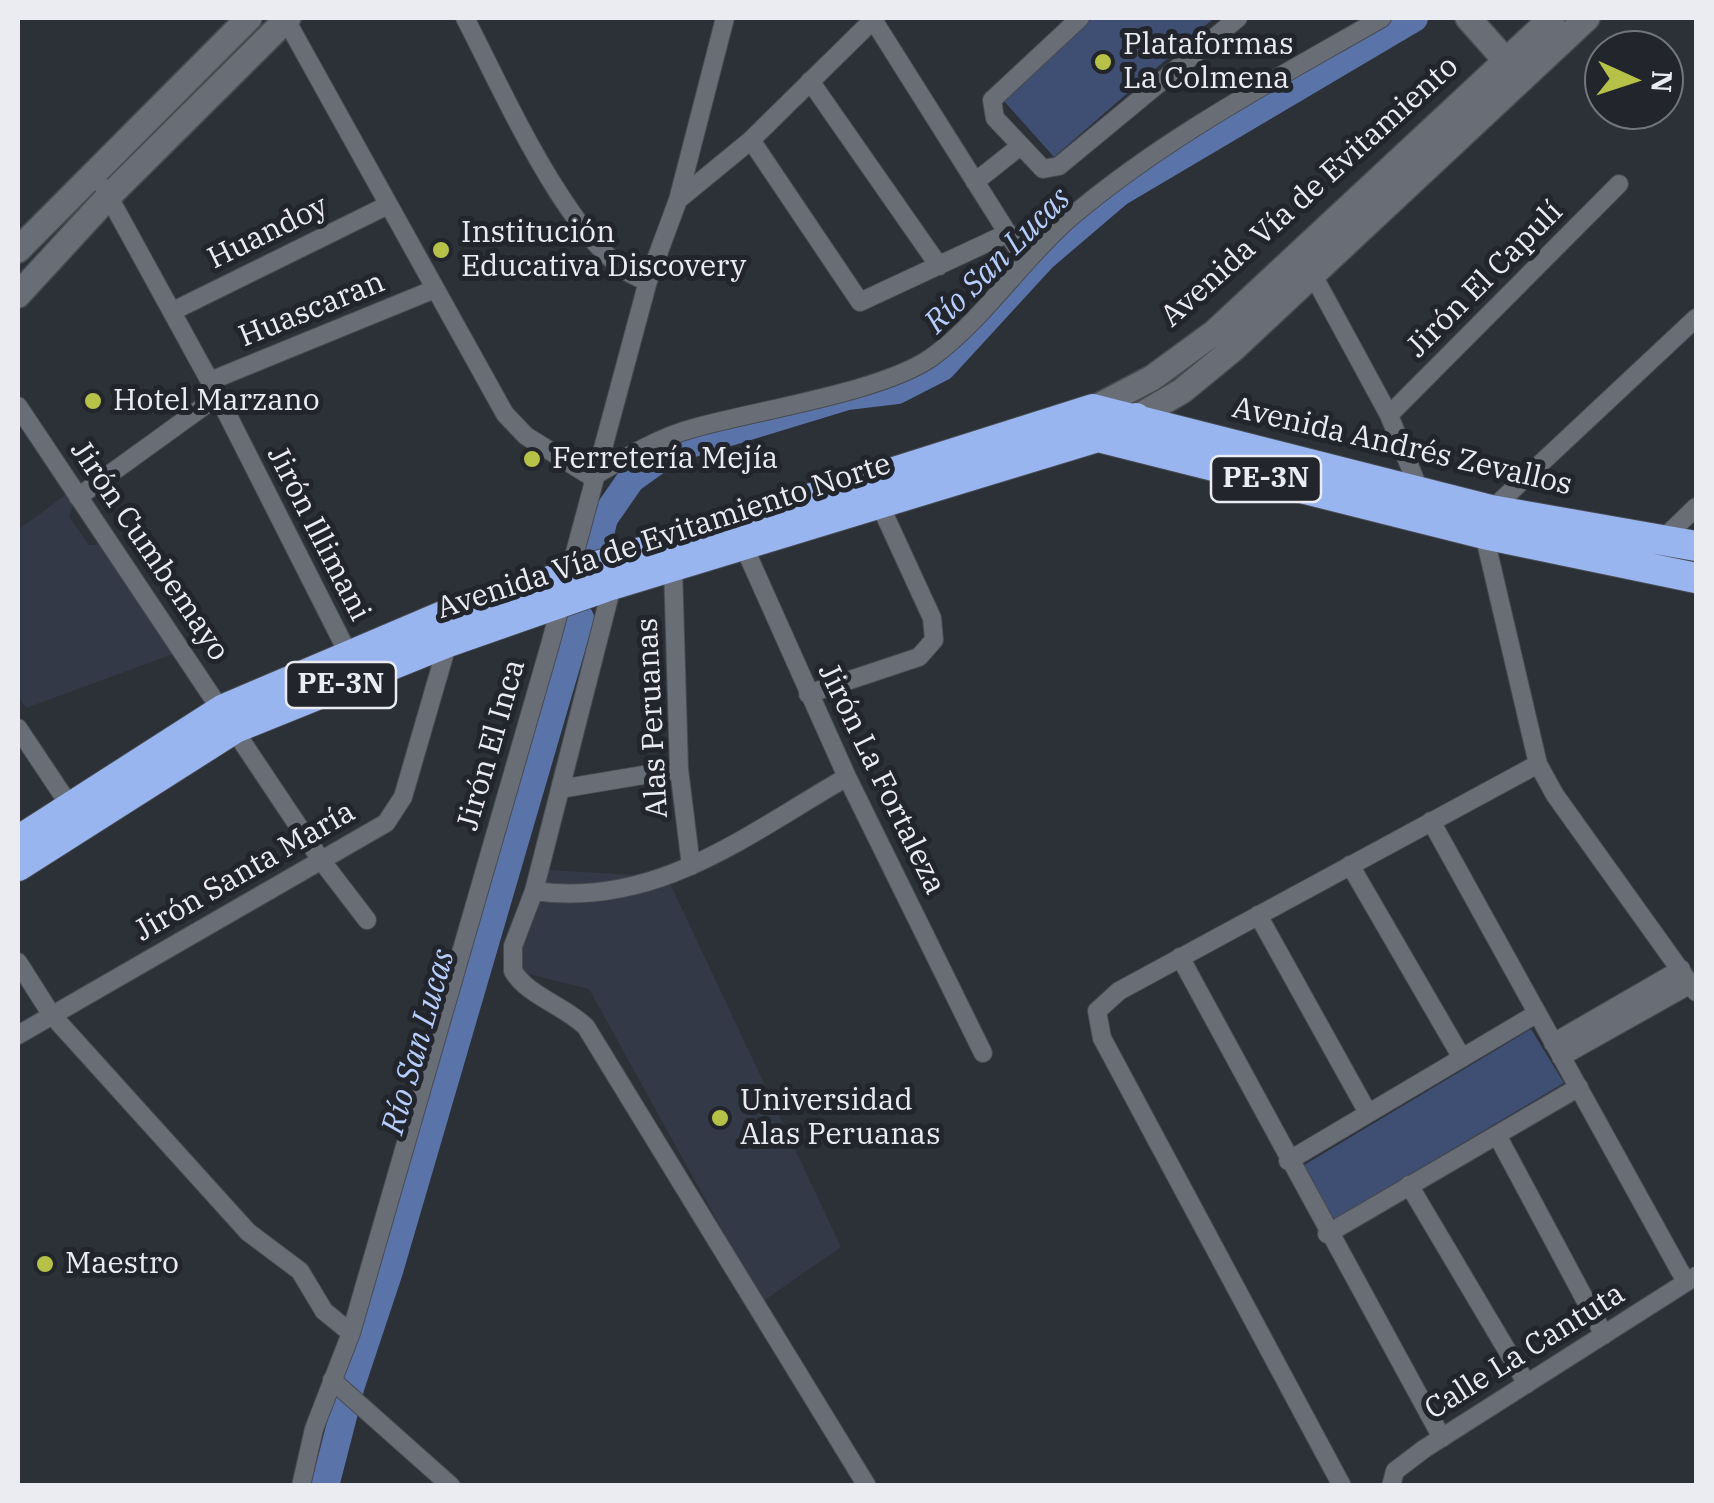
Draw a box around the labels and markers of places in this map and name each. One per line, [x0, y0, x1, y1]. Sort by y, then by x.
place label: Plataformas La Colmena [1123, 27, 1294, 98]
marker: Plataformas La Colmena [1092, 51, 1114, 73]
place label: Institución Educativa Discovery [461, 215, 746, 286]
marker: Institución Educativa Discovery [430, 239, 452, 261]
place label: Hotel Marzano [113, 383, 320, 419]
marker: Hotel Marzano [82, 390, 104, 412]
place label: Ferretería Mejía [552, 441, 778, 477]
marker: Ferretería Mejía [521, 448, 543, 470]
place label: Universidad Alas Peruanas [740, 1083, 941, 1154]
marker: Universidad Alas Peruanas [709, 1107, 731, 1129]
place label: Maestro [65, 1246, 179, 1282]
marker: Maestro [34, 1253, 56, 1275]

